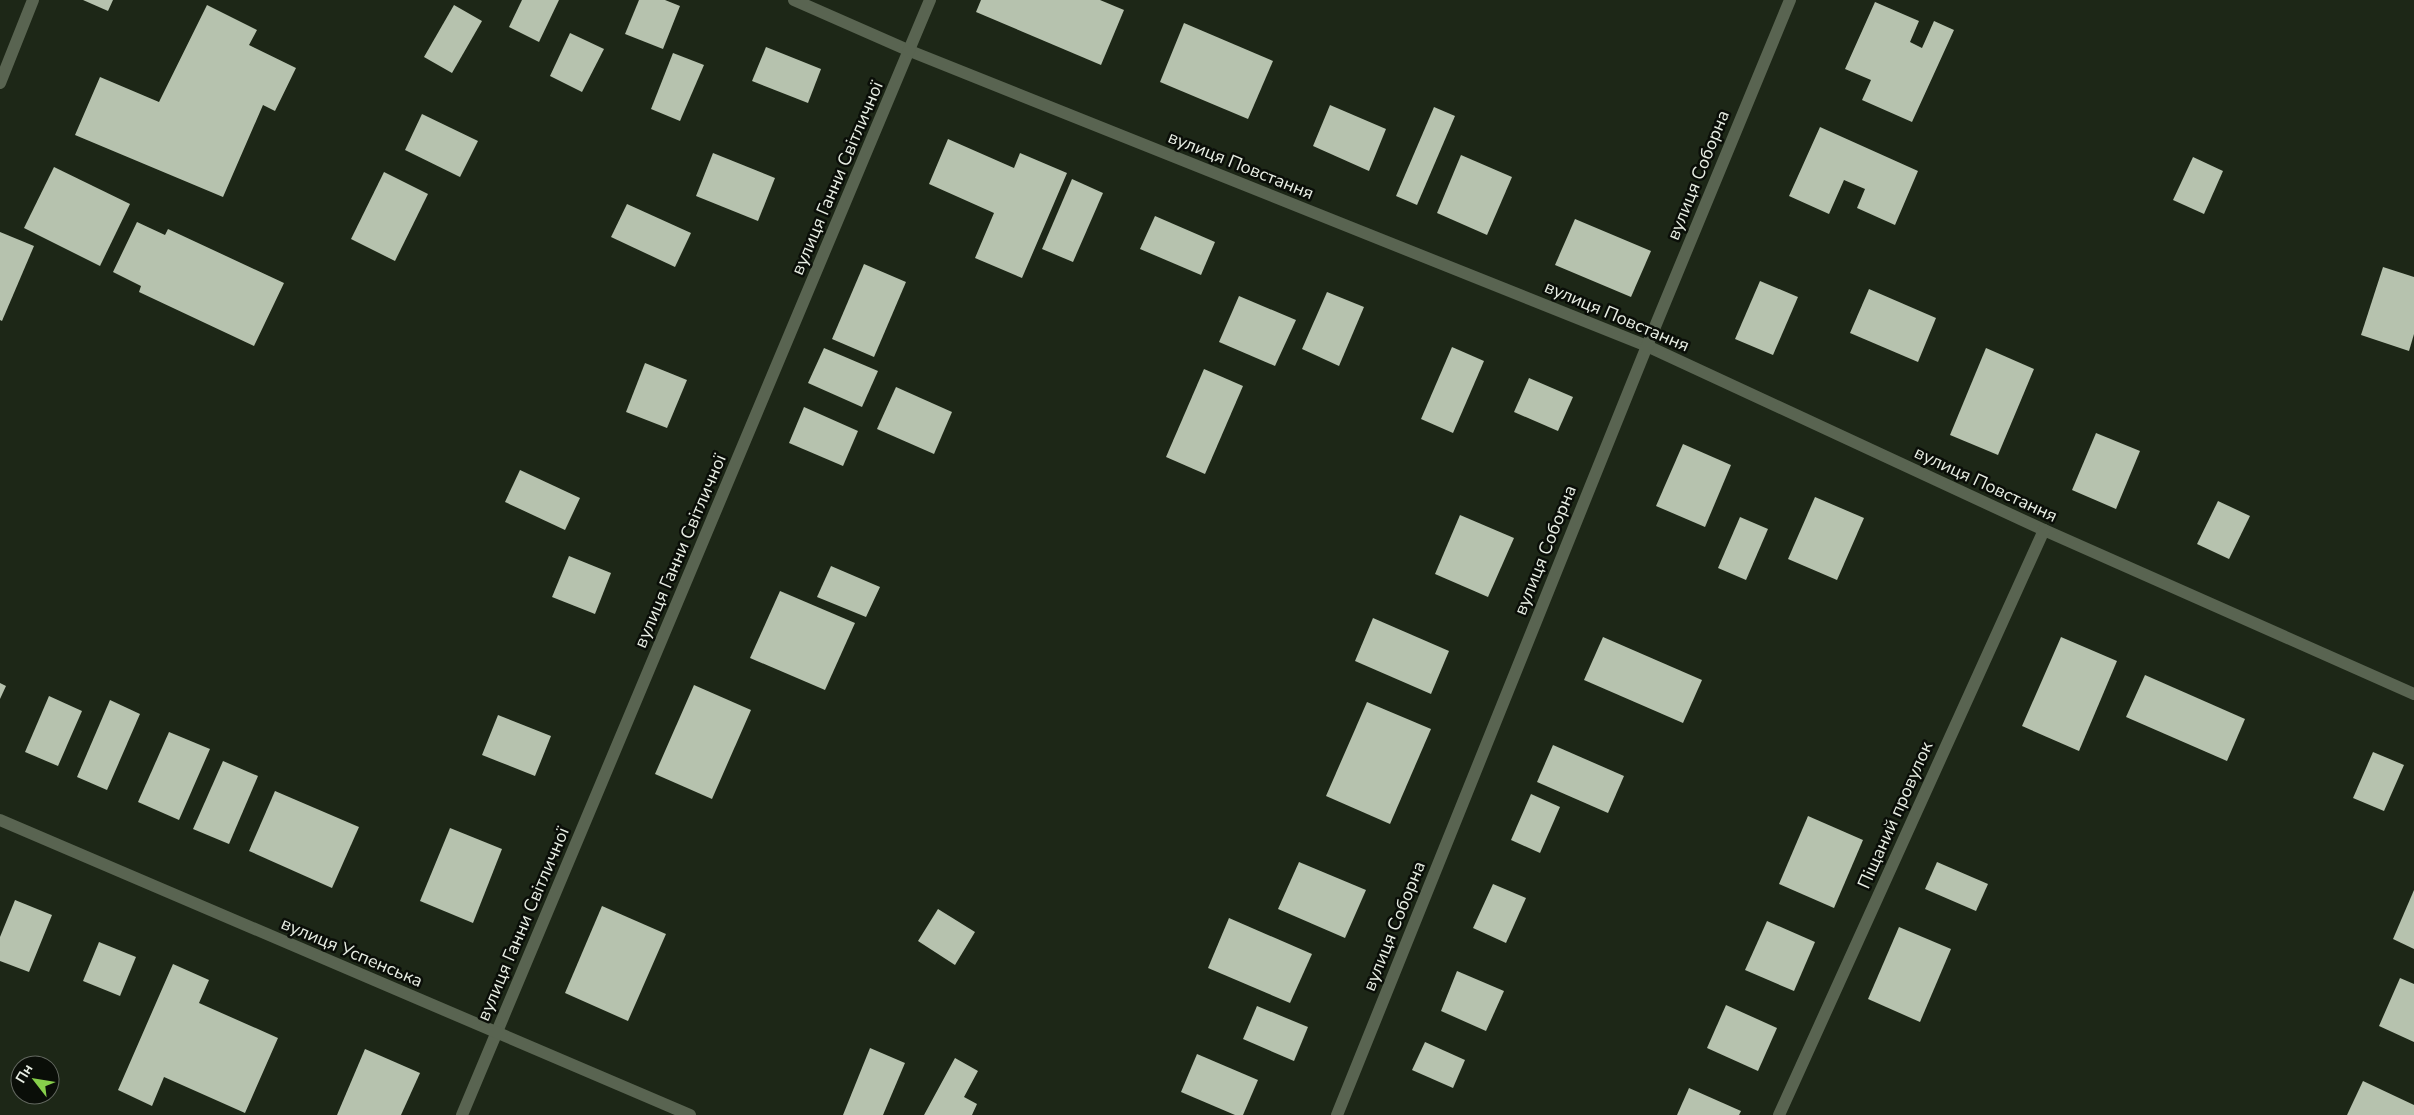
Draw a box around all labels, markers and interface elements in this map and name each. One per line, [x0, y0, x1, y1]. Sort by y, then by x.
street label: вулиця Ганни Світличної [785, 77, 889, 278]
street label: вулиця Соборна [1661, 106, 1735, 244]
street label: вулиця Повстання [1164, 125, 1318, 205]
street label: вулиця Повстання [1541, 275, 1693, 357]
street label: вулиця Повстання [1911, 440, 2061, 528]
street label: вулиця Ганни Світличної [628, 450, 732, 651]
street label: вулиця Соборна [1508, 481, 1582, 619]
street label: Піщаний провулок [1852, 737, 1938, 892]
street label: вулиця Ганни Світличної [471, 823, 575, 1024]
street label: вулиця Соборна [1357, 857, 1431, 995]
street label: вулиця Успенська [277, 911, 427, 993]
north arrow [10, 1055, 60, 1105]
text: Пн [11, 1060, 37, 1087]

